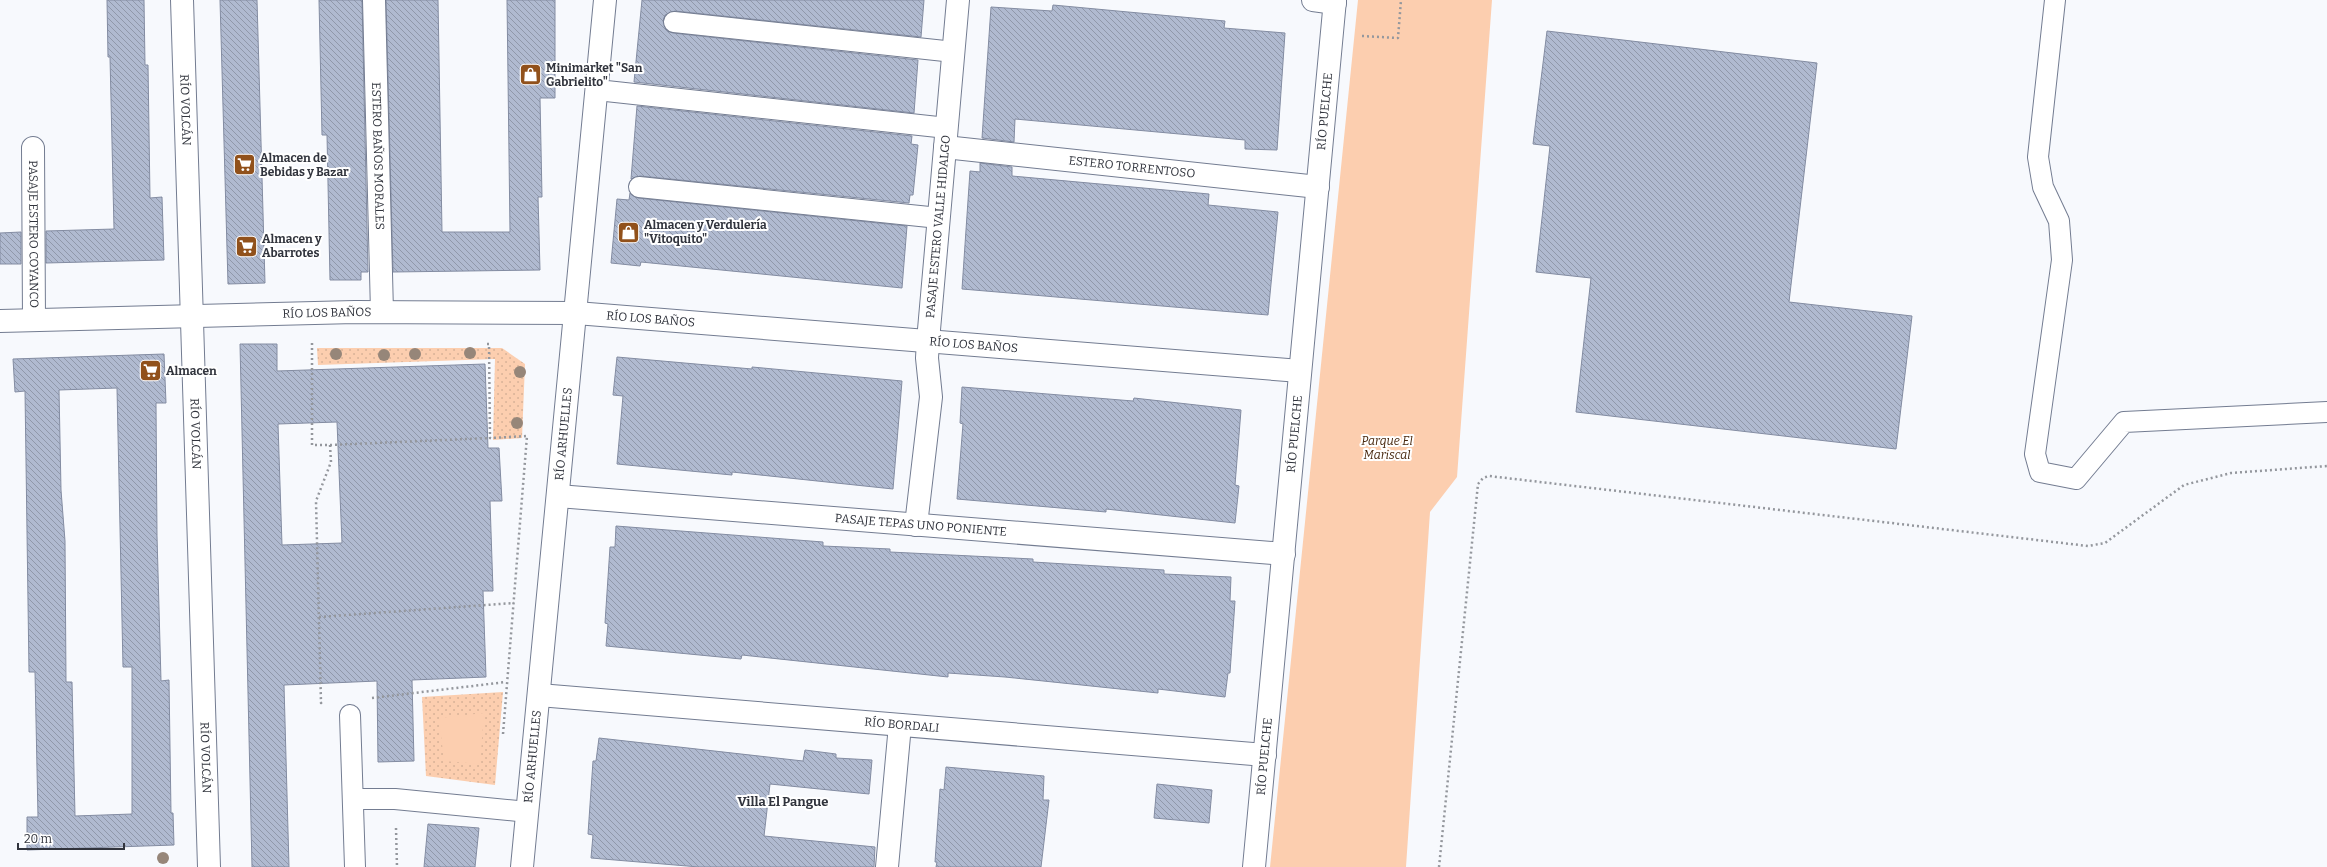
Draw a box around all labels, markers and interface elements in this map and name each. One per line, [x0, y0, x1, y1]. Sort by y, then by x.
place label: Minimarket "San Gabrielito" [546, 61, 643, 89]
shop icon: Minimarket "San Gabrielito" [518, 62, 544, 88]
street label: RÍO PUELCHE [1314, 72, 1335, 151]
street label: RÍO VOLCÁN [177, 74, 194, 146]
street label: ESTERO BAÑOS MORALES [369, 82, 387, 230]
street label: PASAJE ESTERO VALLE HIDALGO [923, 134, 953, 319]
place label: Almacen de Bebidas y Bazar [260, 151, 349, 179]
supermarket icon: Almacen de Bebidas y Bazar [231, 152, 257, 178]
street label: ESTERO TORRENTOSO [1068, 153, 1196, 181]
street label: PASAJE ESTERO COYANCO [26, 160, 41, 308]
place label: Almacen y Verdulería "Vitoquito" [644, 218, 767, 246]
shop icon: Almacen y Verdulería "Vitoquito" [616, 219, 642, 245]
place label: Almacen y Abarrotes [262, 232, 322, 260]
supermarket icon: Almacen y Abarrotes [233, 233, 259, 259]
street label: RÍO LOS BAÑOS [282, 304, 371, 321]
street label: RÍO LOS BAÑOS [606, 308, 696, 330]
street label: RÍO LOS BAÑOS [929, 334, 1019, 355]
supermarket icon: Almacen [137, 358, 163, 384]
place label: Almacen [166, 364, 217, 378]
street label: RÍO ARHUELLES [552, 387, 575, 481]
street label: RÍO PUELCHE [1284, 395, 1305, 473]
street label: RÍO VOLCÁN [187, 398, 204, 470]
park label: Parque El Mariscal [1361, 434, 1413, 462]
street label: PASAJE TEPAS UNO PONIENTE [834, 511, 1007, 539]
street label: RÍO ARHUELLES [521, 709, 544, 804]
street label: RÍO BORDALI [864, 715, 940, 735]
street label: RÍO PUELCHE [1253, 717, 1275, 796]
street label: RÍO VOLCÁN [197, 722, 214, 794]
district label: Villa El Pangue [738, 794, 828, 809]
scale bar [18, 825, 124, 851]
text: 20 m [24, 832, 53, 846]

